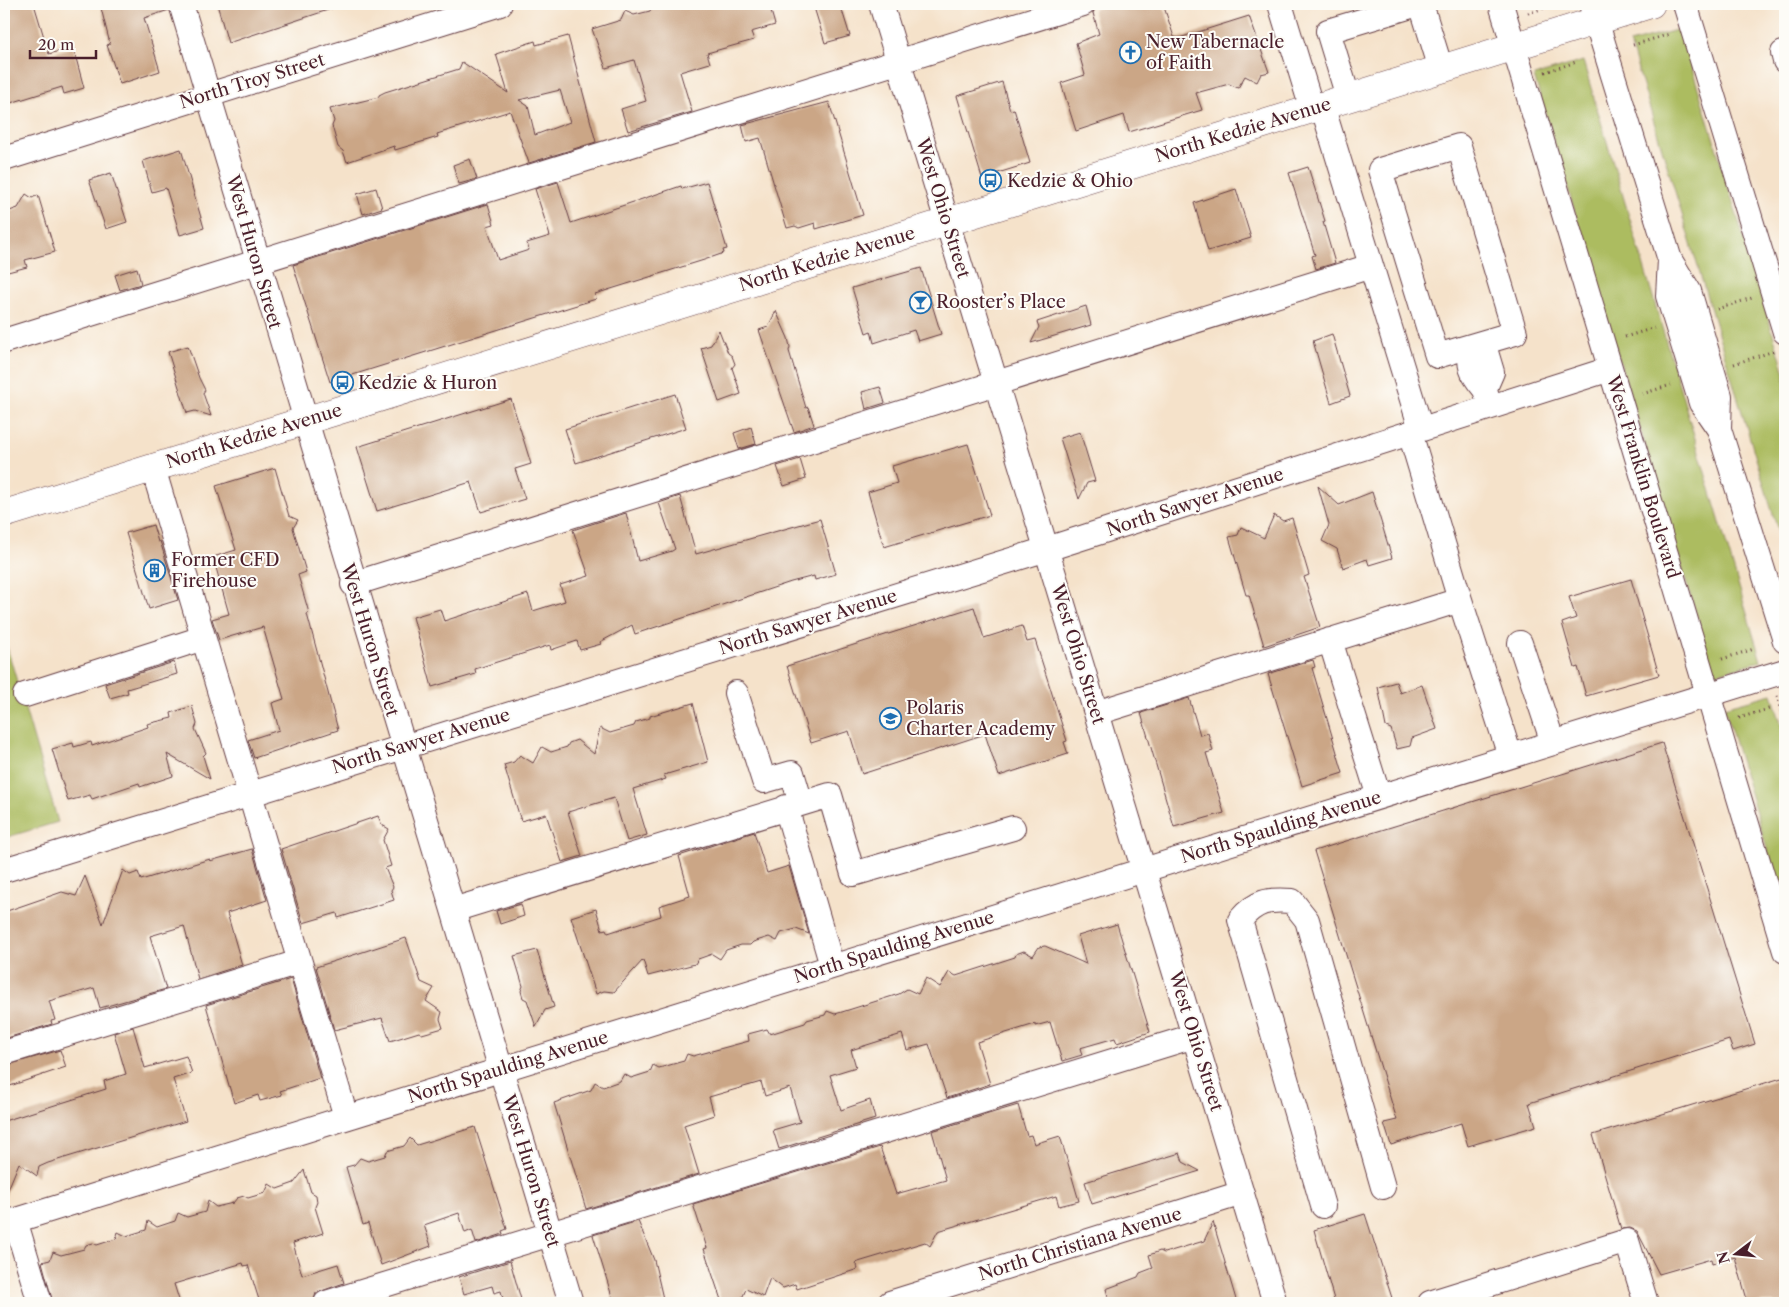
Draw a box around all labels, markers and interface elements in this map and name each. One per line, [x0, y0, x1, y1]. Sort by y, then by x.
scale bar [30, 28, 96, 60]
place label: New Tabernacle of Faith [1146, 31, 1284, 74]
text: 20 m [38, 35, 74, 54]
church icon: New Tabernacle of Faith [1118, 40, 1142, 64]
street label: North Troy Street [177, 48, 328, 114]
street label: North Kedzie Avenue [1152, 93, 1334, 167]
street label: West Ohio Street [911, 134, 975, 281]
bus stop icon: Kedzie & Ohio [979, 169, 1003, 193]
place label: Kedzie & Ohio [1007, 170, 1133, 192]
street label: West Huron Street [221, 172, 287, 332]
street label: North Kedzie Avenue [736, 222, 918, 296]
bar icon: Rooster’s Place [908, 290, 932, 314]
place label: Rooster’s Place [936, 291, 1066, 313]
bus stop icon: Kedzie & Huron [330, 371, 354, 395]
place label: Kedzie & Huron [358, 372, 497, 394]
street label: West Franklin Boulevard [1601, 372, 1684, 581]
street label: North Kedzie Avenue [163, 399, 345, 473]
street label: North Sawyer Avenue [1104, 463, 1286, 541]
place label: Former CFD Firehouse [171, 549, 280, 592]
building icon: Former CFD Firehouse [143, 558, 167, 582]
street label: West Huron Street [336, 560, 404, 720]
street label: West Ohio Street [1046, 580, 1110, 727]
street label: North Sawyer Avenue [716, 584, 900, 660]
place label: Polaris Charter Academy [906, 697, 1056, 740]
street label: North Sawyer Avenue [329, 703, 513, 779]
school or university icon: Polaris Charter Academy [878, 706, 902, 730]
street label: North Spaulding Avenue [1178, 786, 1384, 868]
street label: North Spaulding Avenue [791, 906, 997, 988]
street label: West Ohio Street [1164, 967, 1228, 1114]
street label: North Spaulding Avenue [405, 1026, 611, 1108]
street label: West Huron Street [497, 1091, 565, 1251]
street label: North Christiana Avenue [976, 1203, 1184, 1285]
north arrow [1712, 1230, 1762, 1280]
text: N [1713, 1249, 1734, 1266]

